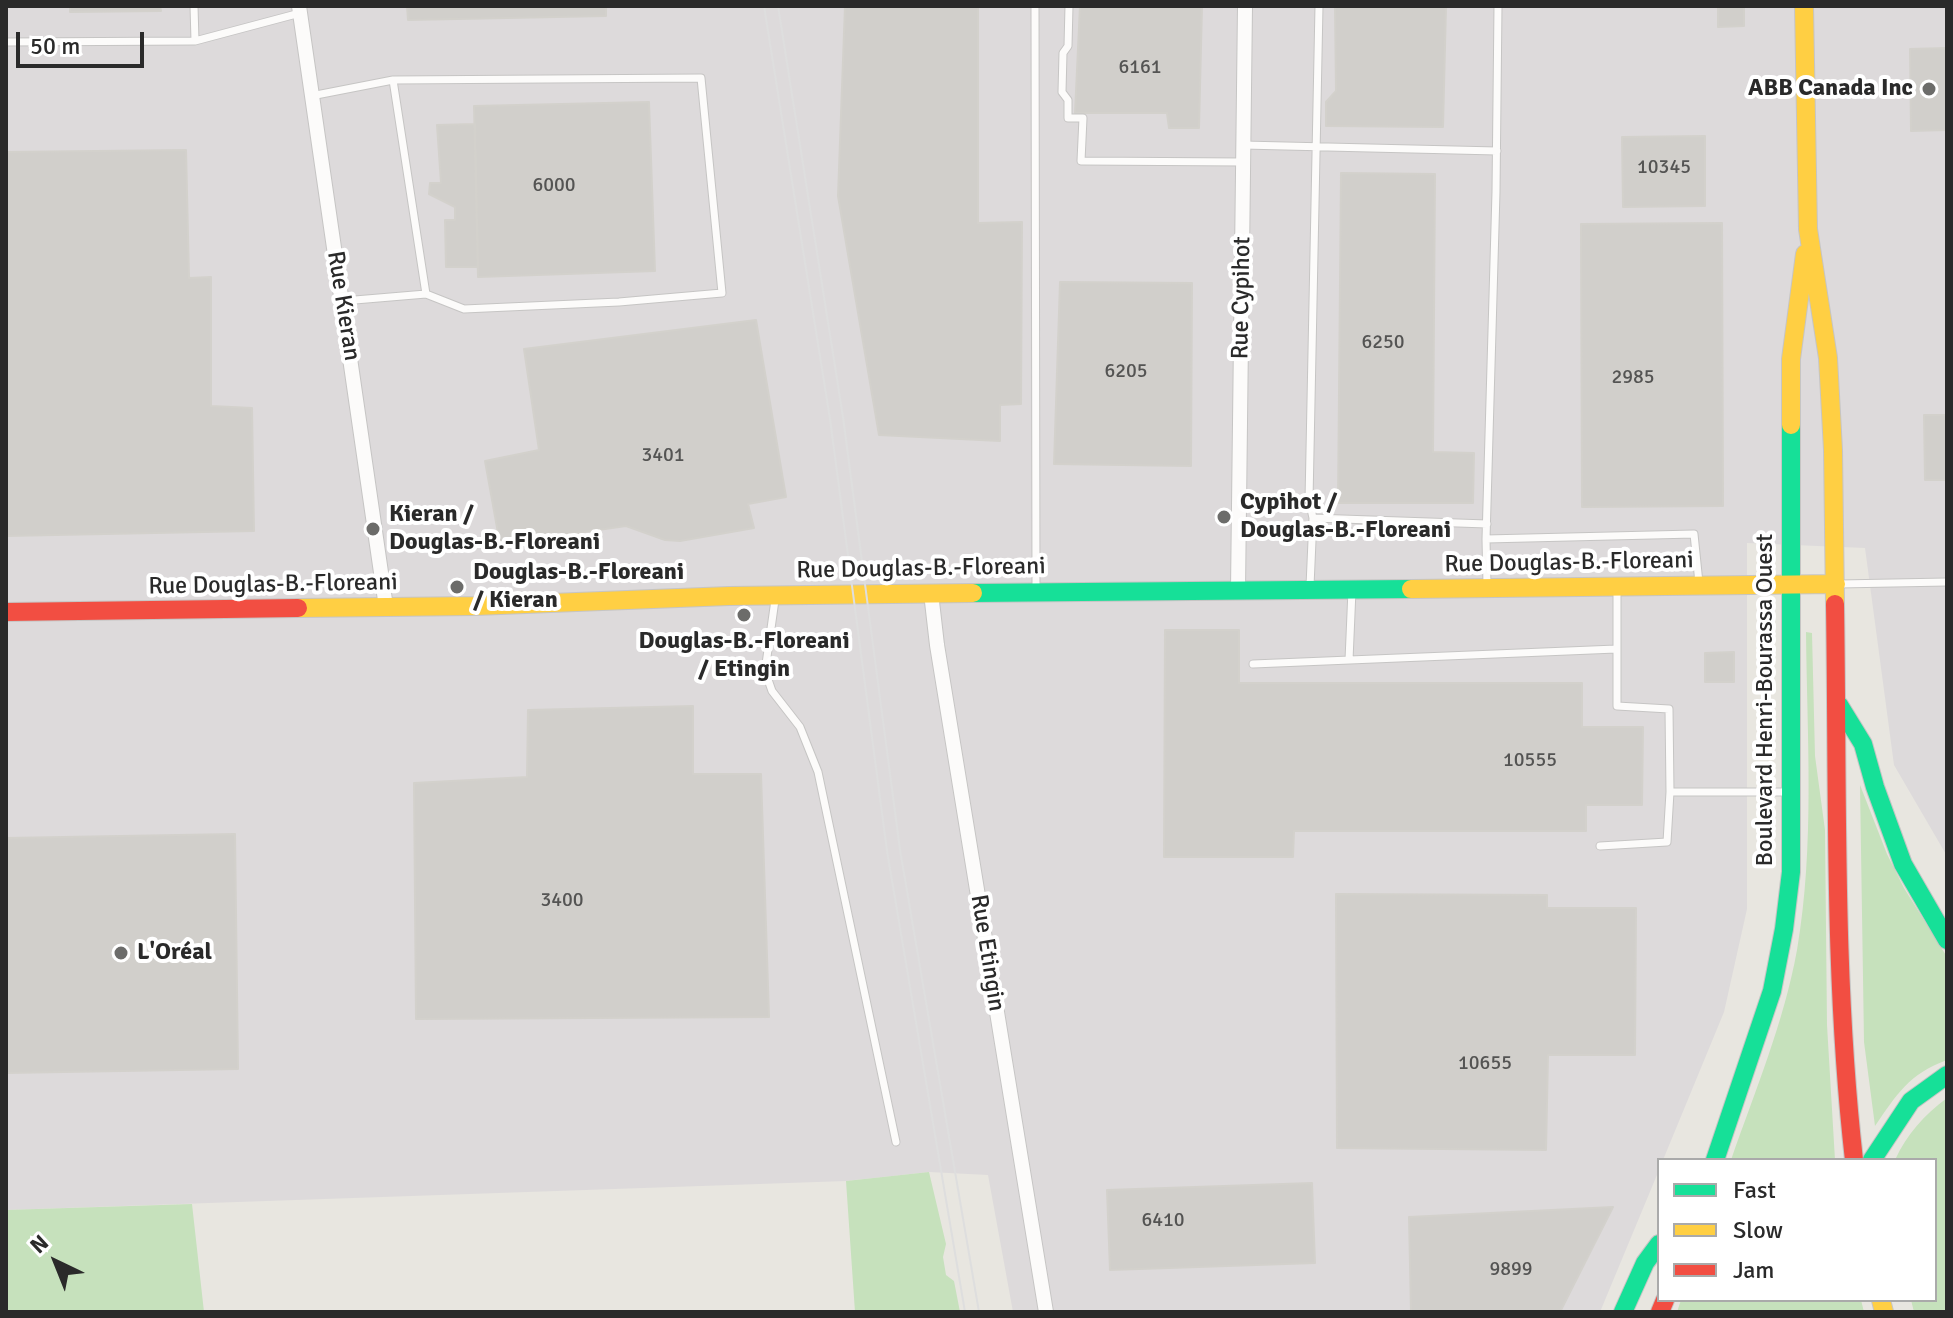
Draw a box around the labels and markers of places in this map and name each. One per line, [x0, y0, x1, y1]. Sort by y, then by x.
place label: ABB Canada Inc [1748, 75, 1913, 103]
marker: ABB Canada Inc [1920, 80, 1938, 98]
place label: Cypihot / Douglas-B.-Floreani [1240, 489, 1451, 545]
place label: Kieran / Douglas-B.-Floreani [389, 501, 600, 557]
marker: Cypihot / Douglas-B.-Floreani [1215, 508, 1233, 526]
marker: Kieran / Douglas-B.-Floreani [364, 520, 382, 538]
place label: Douglas-B.-Floreani / Kieran [473, 559, 684, 615]
marker: Douglas-B.-Floreani / Kieran [448, 578, 466, 596]
marker: Douglas-B.-Floreani / Etingin [735, 606, 753, 624]
place label: Douglas-B.-Floreani / Etingin [638, 628, 850, 684]
place label: L'Oréal [137, 939, 212, 967]
marker: L'Oréal [112, 944, 130, 962]

